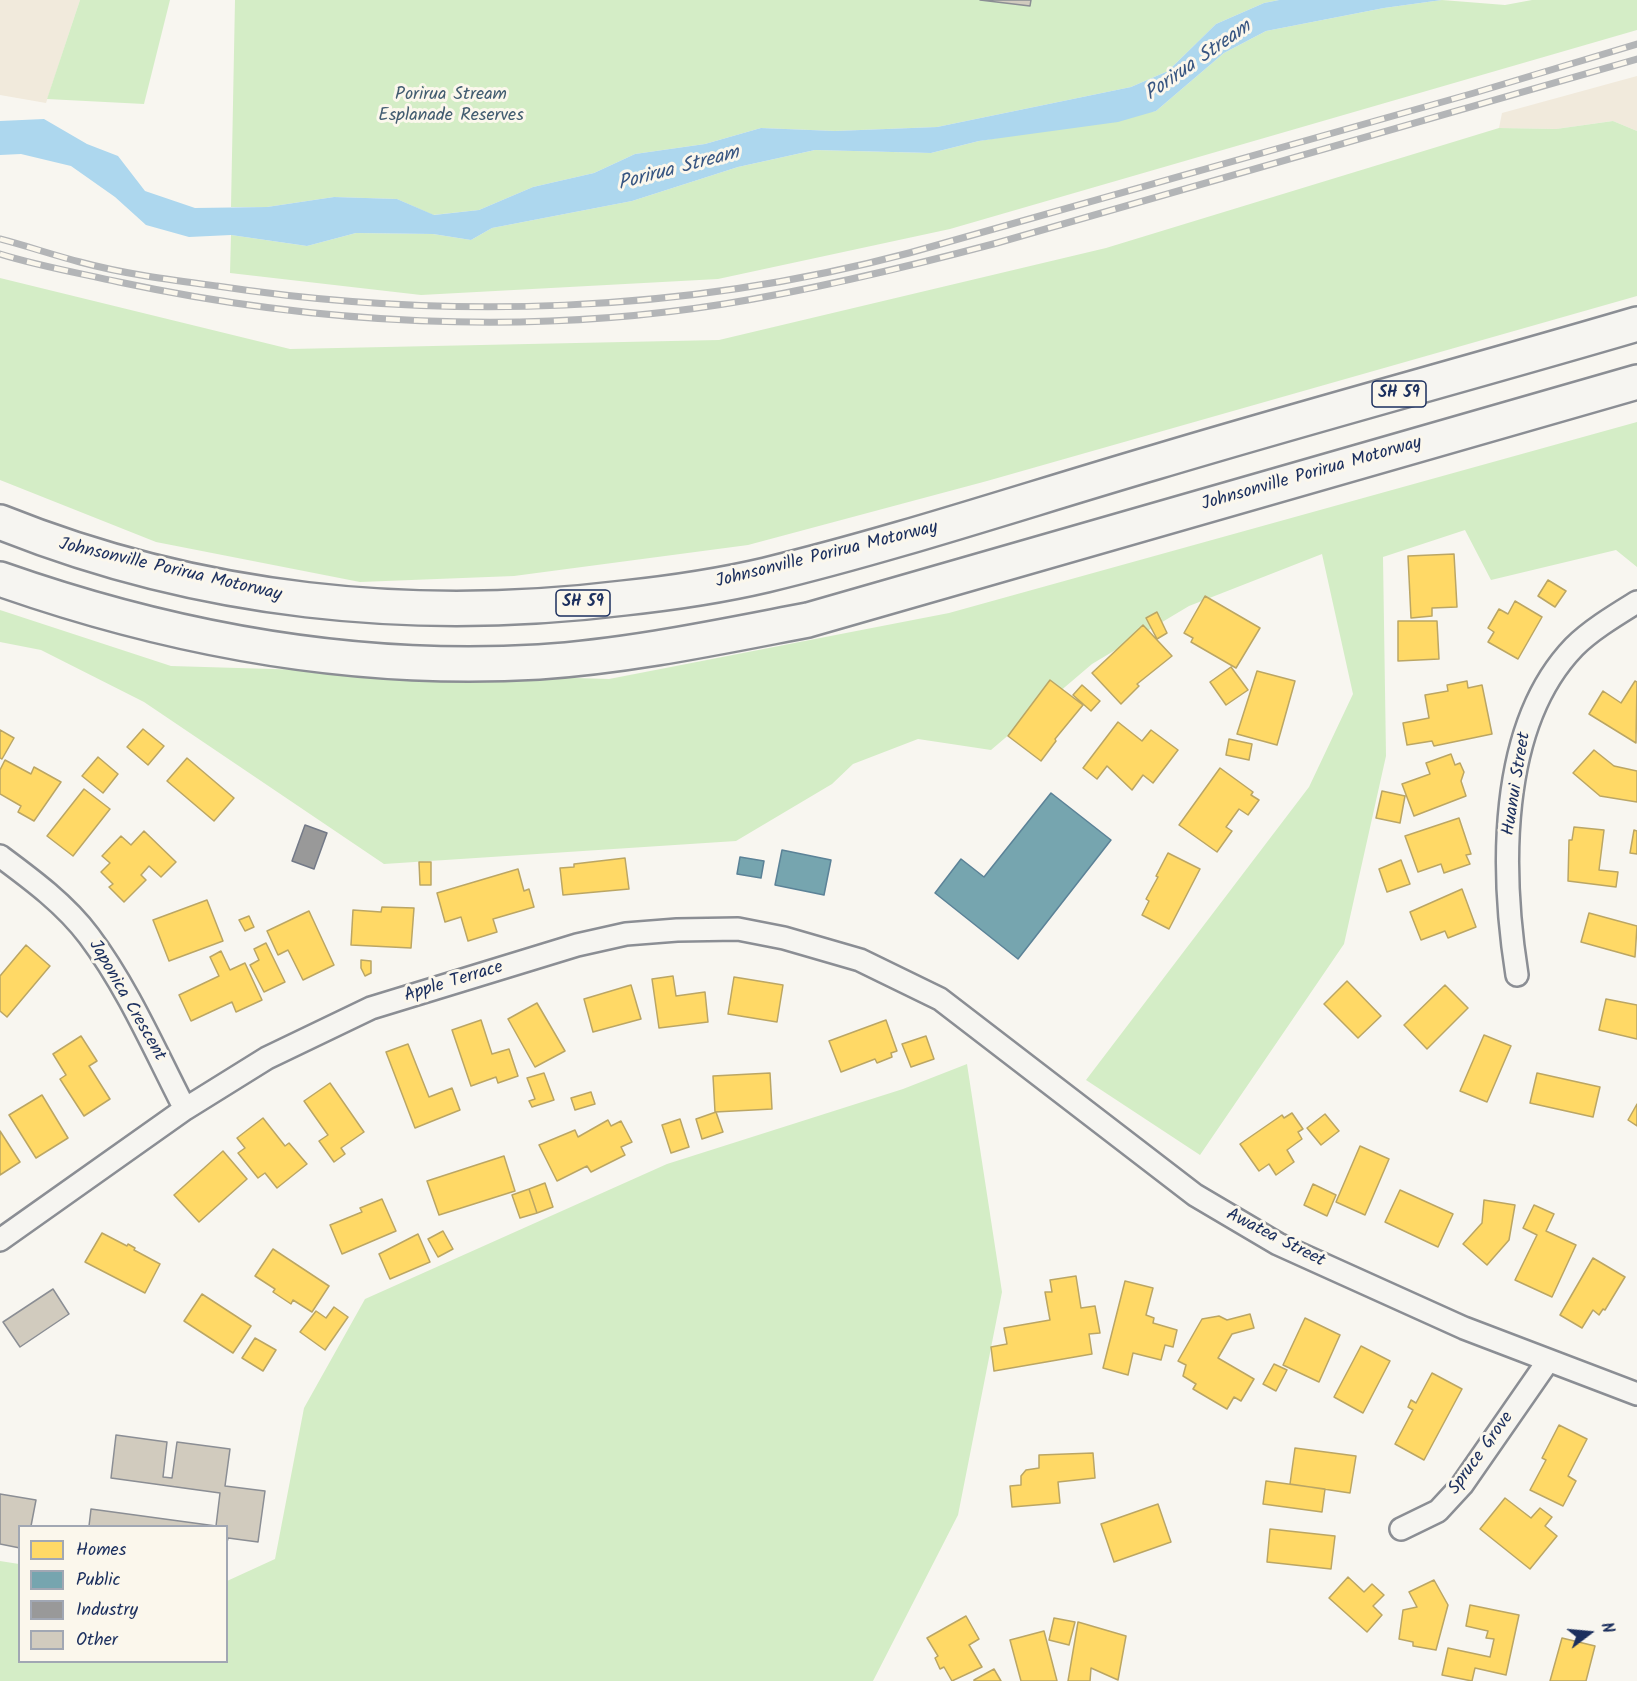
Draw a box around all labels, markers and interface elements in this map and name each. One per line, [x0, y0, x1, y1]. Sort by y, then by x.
water label: Porirua Stream [1141, 17, 1257, 107]
park label: Porirua Stream Esplanade Reserves [378, 85, 524, 128]
water label: Porirua Stream [616, 142, 742, 198]
road number: SH 59 [1372, 381, 1426, 407]
street label: Johnsonville Porirua Motorway [1199, 433, 1425, 517]
street label: Johnsonville Porirua Motorway [714, 518, 940, 594]
street label: Johnsonville Porirua Motorway [56, 535, 284, 607]
road number: SH 59 [556, 590, 610, 616]
street label: Huanui Street [1499, 731, 1537, 837]
street label: Japonica Crescent [83, 937, 169, 1065]
street label: Apple Terrace [402, 958, 506, 1008]
street label: Awatea Street [1222, 1205, 1328, 1273]
street label: Spruce Grove [1445, 1408, 1519, 1500]
legend [18, 1525, 228, 1663]
text: Homes [76, 1536, 126, 1565]
text: Public [76, 1566, 121, 1595]
text: Industry [76, 1596, 138, 1625]
north arrow [1559, 1603, 1619, 1663]
text: N [1593, 1620, 1620, 1636]
text: Other [76, 1626, 118, 1655]

